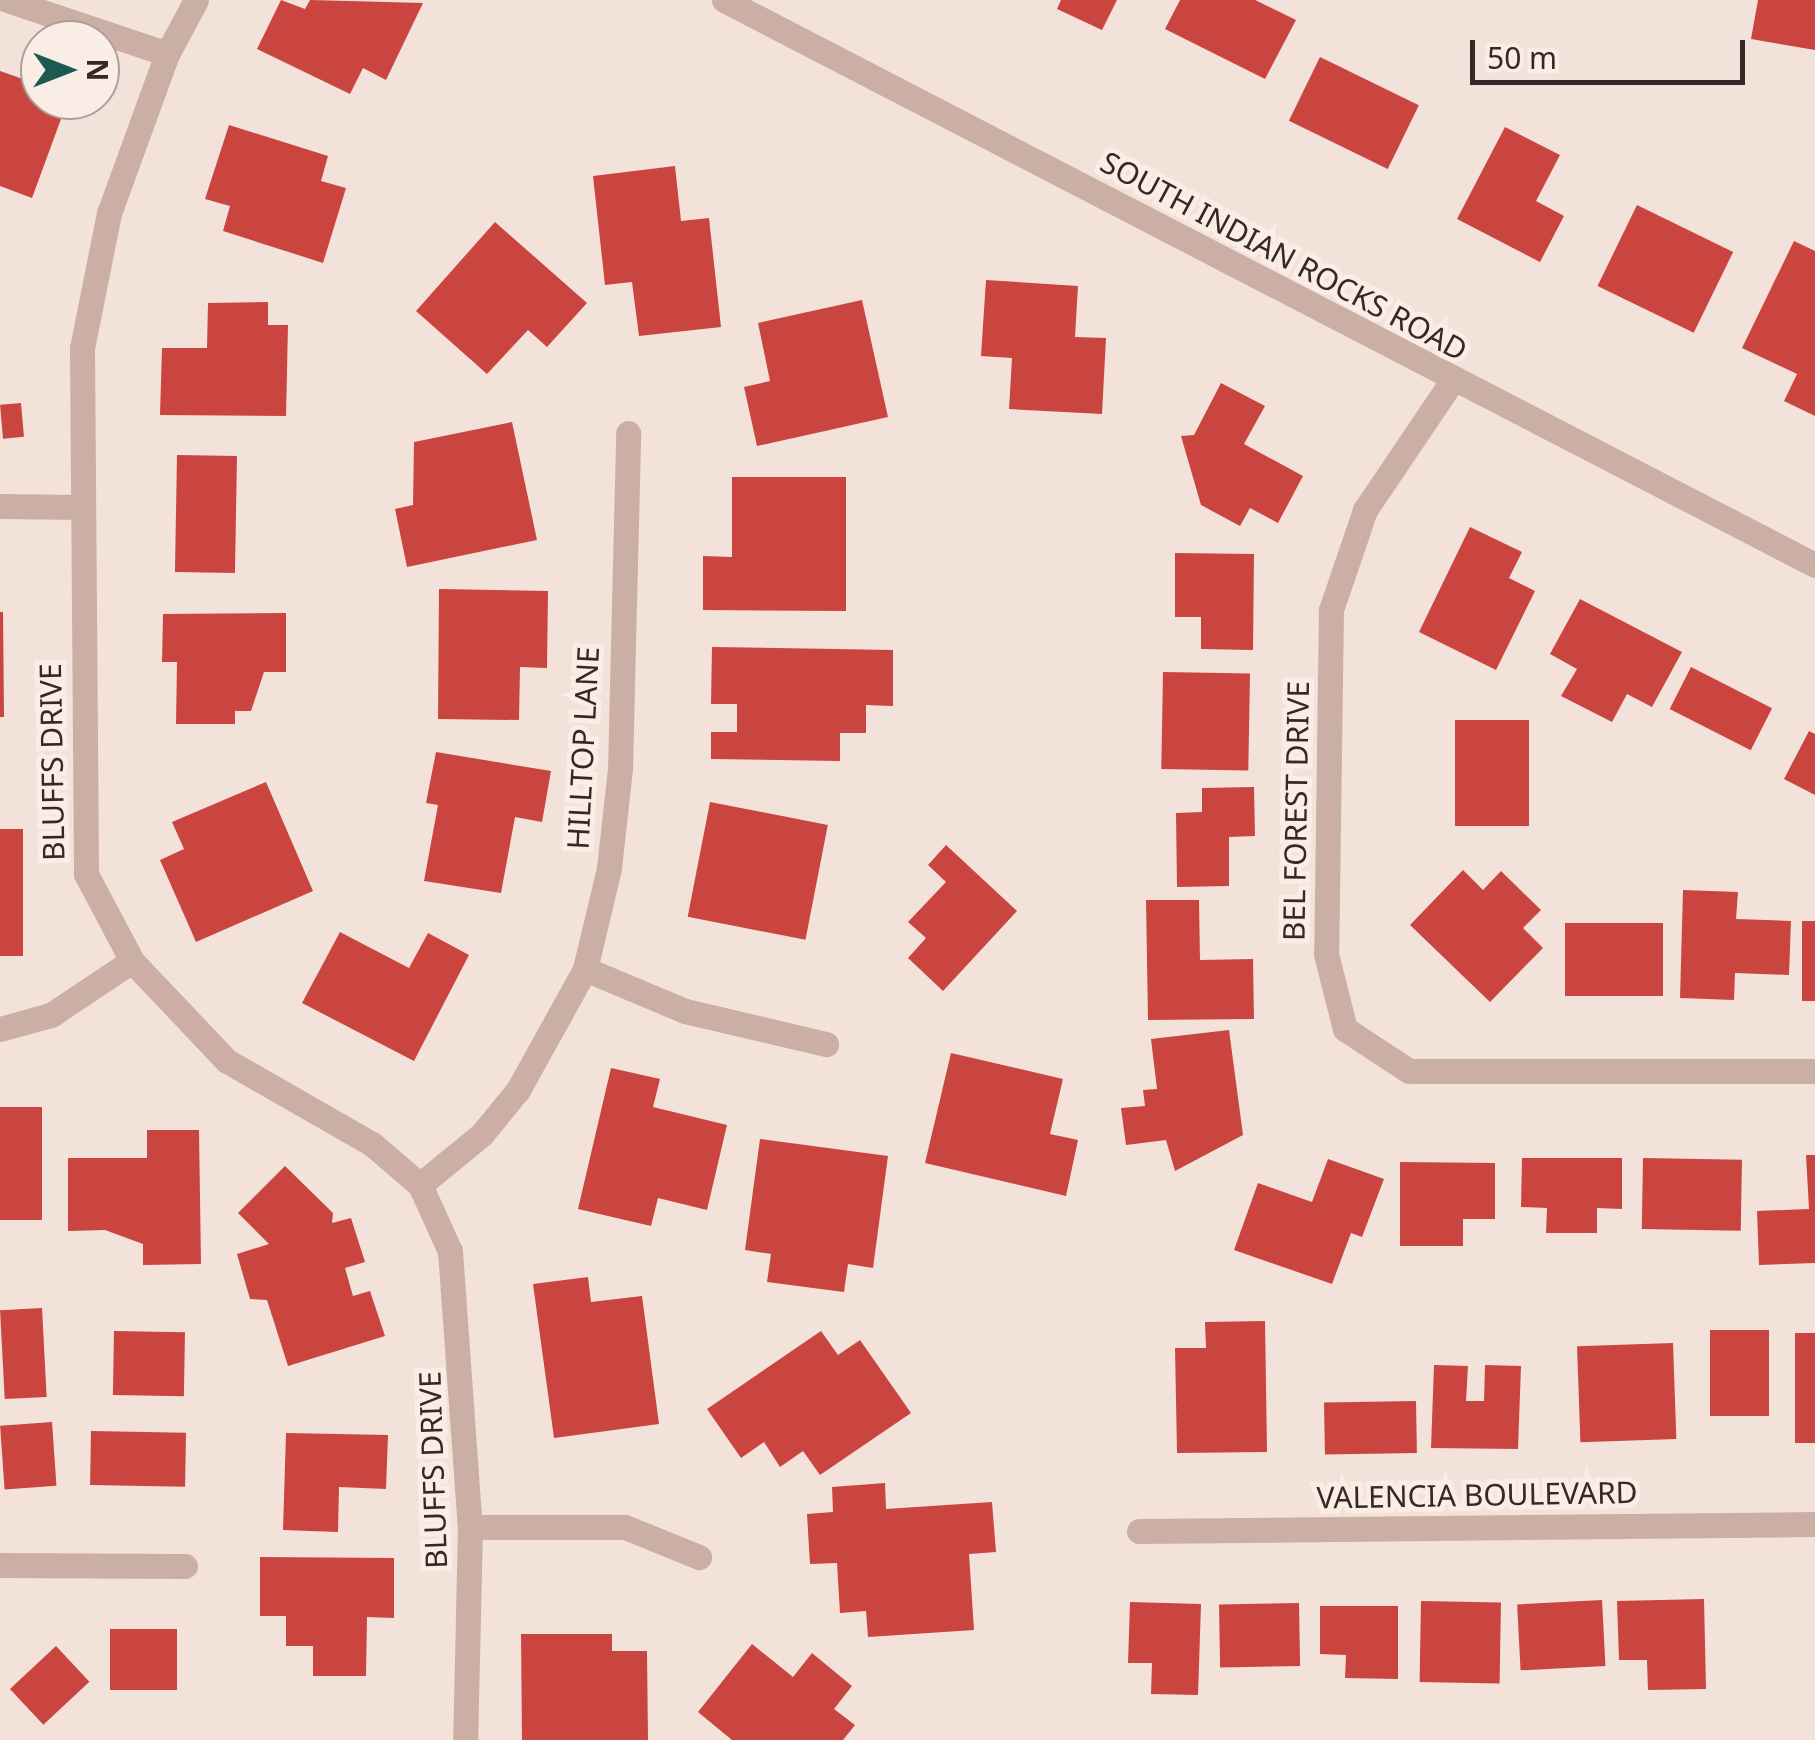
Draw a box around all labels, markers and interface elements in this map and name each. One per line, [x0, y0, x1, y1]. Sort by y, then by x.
north arrow [20, 20, 120, 120]
scale bar [1475, 20, 1750, 82]
text: 50 m [1487, 37, 1557, 78]
text: N [79, 59, 117, 81]
street label: SOUTH INDIAN ROCKS ROAD [1095, 144, 1473, 368]
street label: HILLTOP LANE [560, 646, 606, 850]
street label: BLUFFS DRIVE [32, 663, 72, 861]
street label: BEL FOREST DRIVE [1276, 681, 1316, 941]
street label: BLUFFS DRIVE [412, 1371, 454, 1569]
street label: VALENCIA BOULEVARD [1316, 1474, 1638, 1516]

